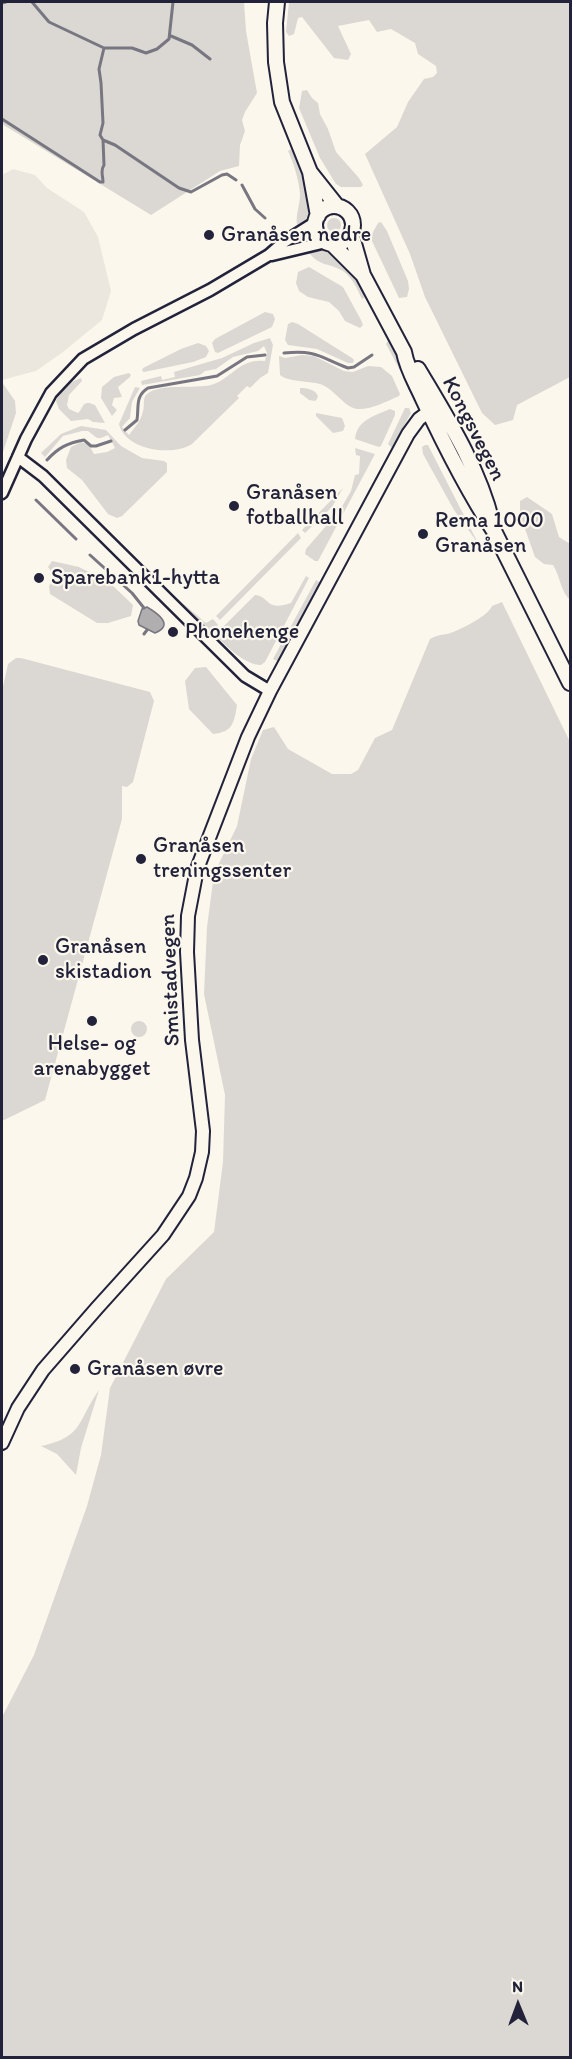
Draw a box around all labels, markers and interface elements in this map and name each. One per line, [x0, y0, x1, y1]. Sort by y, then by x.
place label: Granåsen nedre [221, 222, 371, 248]
marker: Granåsen nedre [202, 228, 216, 242]
street label: Kongsvegen [435, 372, 511, 486]
place label: Granåsen fotballhall [246, 480, 344, 532]
marker: Granåsen fotballhall [227, 499, 241, 513]
place label: Rema 1000 Granåsen [435, 508, 544, 560]
marker: Rema 1000 Granåsen [416, 527, 430, 541]
place label: Sparebank1-hytta [51, 565, 220, 591]
marker: Sparebank1-hytta [32, 571, 46, 585]
place label: Phonehenge [185, 619, 299, 645]
marker: Phonehenge [166, 625, 180, 639]
place label: Granåsen treningssenter [153, 833, 291, 884]
marker: Granåsen treningssenter [134, 852, 148, 866]
street label: Smistadvegen [155, 913, 187, 1047]
place label: Granåsen skistadion [55, 934, 152, 986]
marker: Granåsen skistadion [36, 953, 50, 967]
marker: Helse- og arenabygget [85, 1014, 99, 1028]
place label: Helse- og arenabygget [34, 1031, 150, 1082]
place label: Granåsen øvre [87, 1356, 224, 1382]
marker: Granåsen øvre [68, 1362, 82, 1376]
north arrow [488, 1975, 548, 2035]
text: N [512, 1977, 523, 1996]

